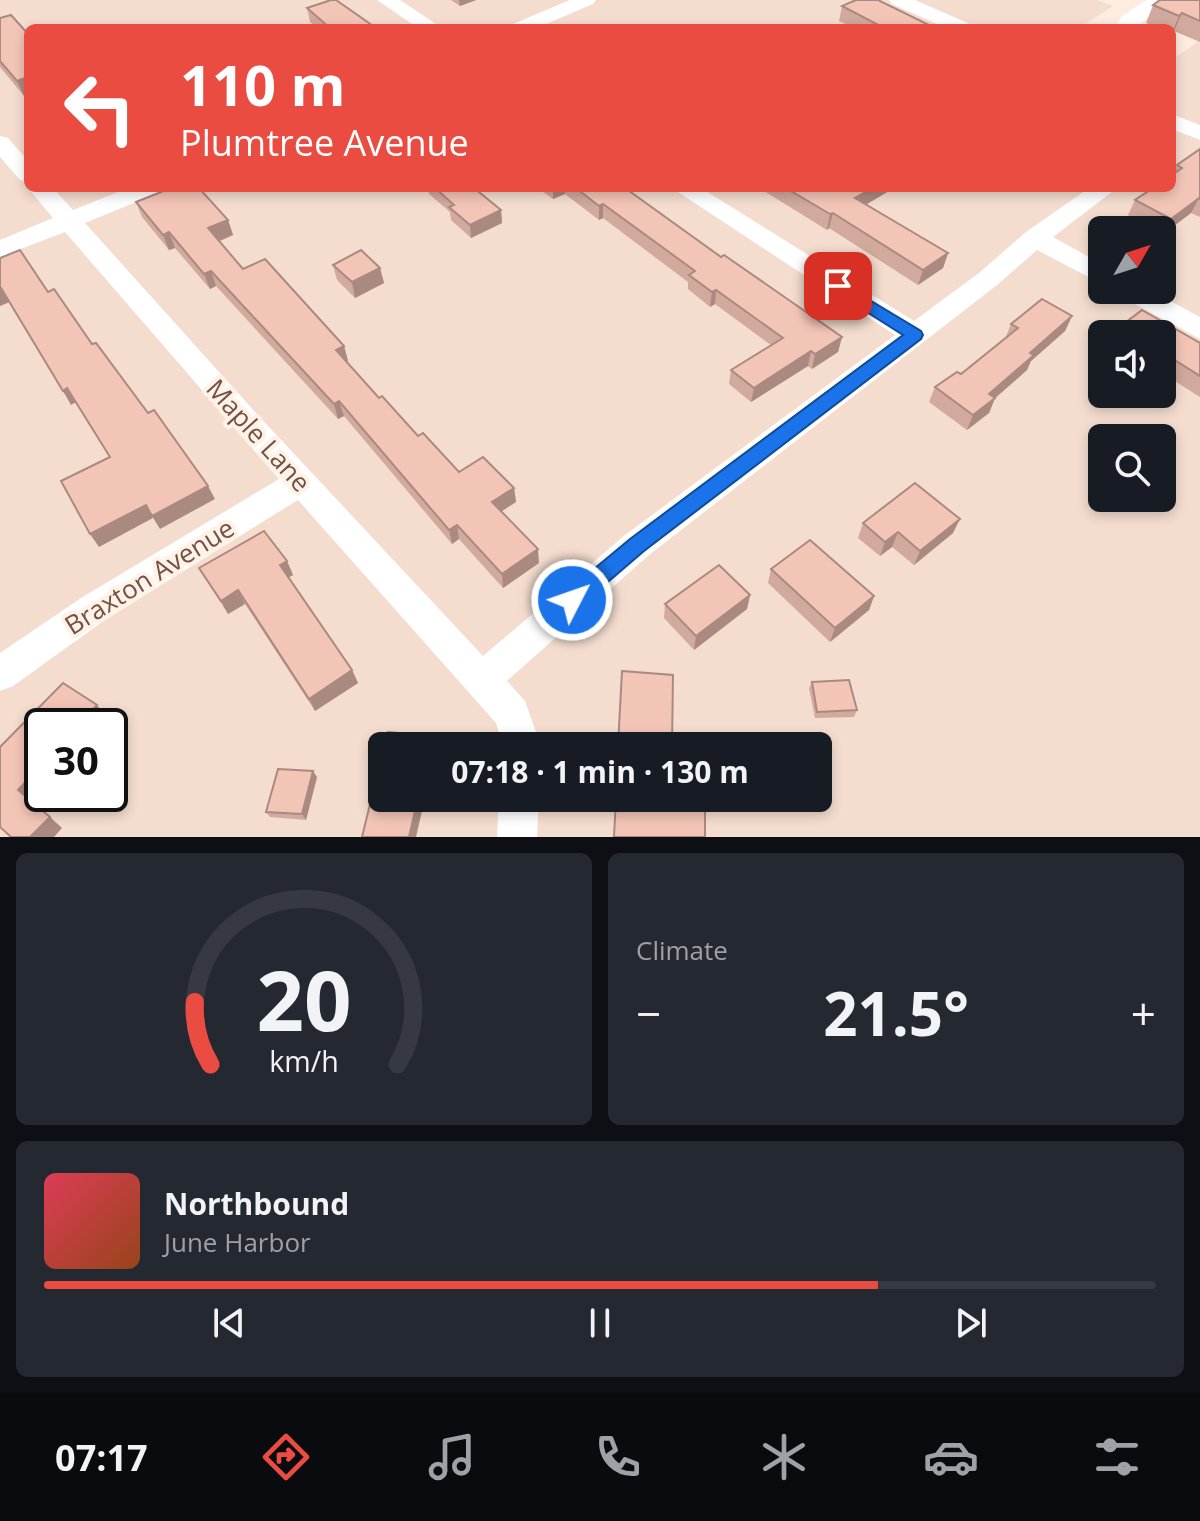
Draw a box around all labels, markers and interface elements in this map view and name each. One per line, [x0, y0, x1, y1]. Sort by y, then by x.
text: 110 m [180, 46, 346, 122]
icon: left [48, 56, 152, 160]
text: Plumtree Avenue [180, 118, 469, 167]
north arrow [1088, 216, 1176, 304]
map controls [1088, 216, 1176, 512]
pin [804, 252, 872, 320]
icon: arrive [816, 264, 860, 308]
button: sound [1088, 320, 1176, 408]
street label: Maple Lane [199, 371, 319, 499]
button: search [1088, 424, 1176, 512]
street label: Braxton Avenue [57, 509, 241, 643]
position arrow [530, 558, 614, 642]
speed limit sign: 30 [24, 708, 128, 812]
text: 07:18 · 1 min · 130 m [451, 751, 749, 792]
text: Climate [636, 932, 728, 968]
text: 20 [256, 942, 352, 1055]
text: 21.5° [823, 972, 969, 1054]
text: − [636, 983, 661, 1043]
text: + [1131, 983, 1156, 1043]
text: km/h [269, 1041, 339, 1080]
text: Northbound [164, 1183, 349, 1224]
text: June Harbor [164, 1224, 311, 1260]
icon: previous [207, 1301, 251, 1345]
icon: pause [578, 1301, 622, 1345]
icon: next [949, 1301, 993, 1345]
icon: directions [258, 1429, 314, 1485]
icon: music [424, 1429, 480, 1485]
icon: phone [590, 1429, 646, 1485]
icon: climate [756, 1429, 812, 1485]
icon: car [923, 1429, 979, 1485]
icon: filters [1089, 1429, 1145, 1485]
text: 07:17 [55, 1433, 148, 1482]

